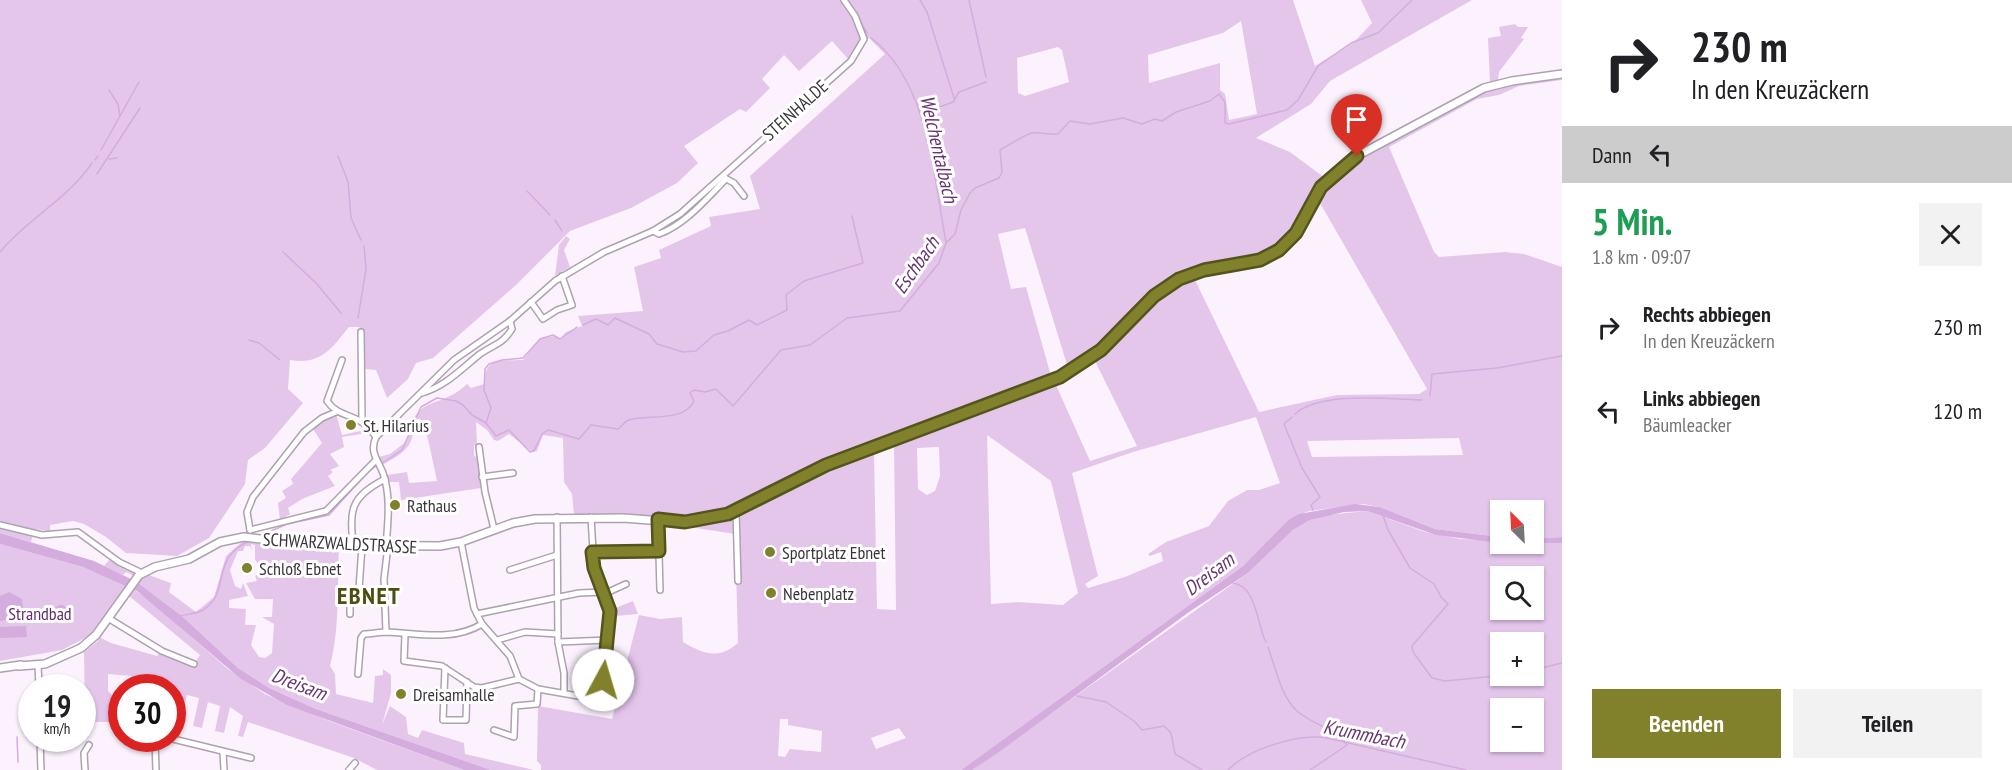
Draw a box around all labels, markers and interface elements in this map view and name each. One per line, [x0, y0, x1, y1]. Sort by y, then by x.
text: 230 m [1691, 19, 1788, 74]
icon: right [1592, 24, 1670, 102]
text: In den Kreuzäckern [1691, 72, 1869, 106]
street label: STEINHALDE [758, 75, 832, 145]
water label: Welchentalbach [914, 93, 964, 206]
pin [1331, 94, 1382, 156]
icon: arrive [1340, 103, 1373, 136]
icon: left [1644, 138, 1677, 171]
text: Dann [1592, 141, 1632, 169]
text: 5 Min. [1592, 198, 1672, 245]
button: close [1919, 203, 1982, 266]
water label: Eschbach [887, 230, 946, 299]
text: 1.8 km · 09:07 [1592, 244, 1691, 270]
text: Rechts abbiegen [1643, 300, 1771, 328]
icon: right [1592, 311, 1625, 344]
text: 230 m [1933, 313, 1982, 341]
text: In den Kreuzäckern [1643, 328, 1775, 354]
text: Links abbiegen [1643, 384, 1760, 412]
icon: left [1592, 395, 1625, 428]
text: 120 m [1933, 397, 1982, 425]
text: Bäumleacker [1643, 412, 1731, 438]
place label: St. Hilarius [363, 414, 429, 437]
marker: St. Hilarius [344, 418, 358, 432]
place label: Rathaus [407, 494, 457, 517]
marker: Rathaus [388, 498, 402, 512]
north arrow [1490, 500, 1544, 554]
map controls [1490, 500, 1544, 752]
street label: SCHWARZWALDSTRASSE [262, 527, 418, 559]
place label: Sportplatz Ebnet [782, 541, 886, 564]
marker: Sportplatz Ebnet [763, 545, 777, 559]
water label: Dreisam [1179, 546, 1240, 601]
place label: Schloß Ebnet [259, 557, 341, 580]
marker: Schloß Ebnet [240, 561, 254, 575]
button: search [1490, 566, 1544, 620]
district label: EBNET [337, 580, 401, 611]
place label: Nebenplatz [783, 582, 854, 605]
marker: Nebenplatz [764, 586, 778, 600]
park label: Strandbad [8, 602, 72, 625]
button: + [1490, 632, 1544, 686]
position arrow [571, 648, 635, 712]
water label: Dreisam [268, 662, 331, 707]
speed limit sign: 30 [108, 674, 186, 752]
place label: Dreisamhalle [413, 683, 495, 706]
text: 19 [43, 686, 71, 725]
marker: Dreisamhalle [394, 687, 408, 701]
button: Beenden [1592, 689, 1781, 758]
button: Teilen [1793, 689, 1982, 758]
button: − [1490, 698, 1544, 752]
water label: Krummbach [1321, 713, 1408, 755]
text: km/h [44, 719, 70, 738]

